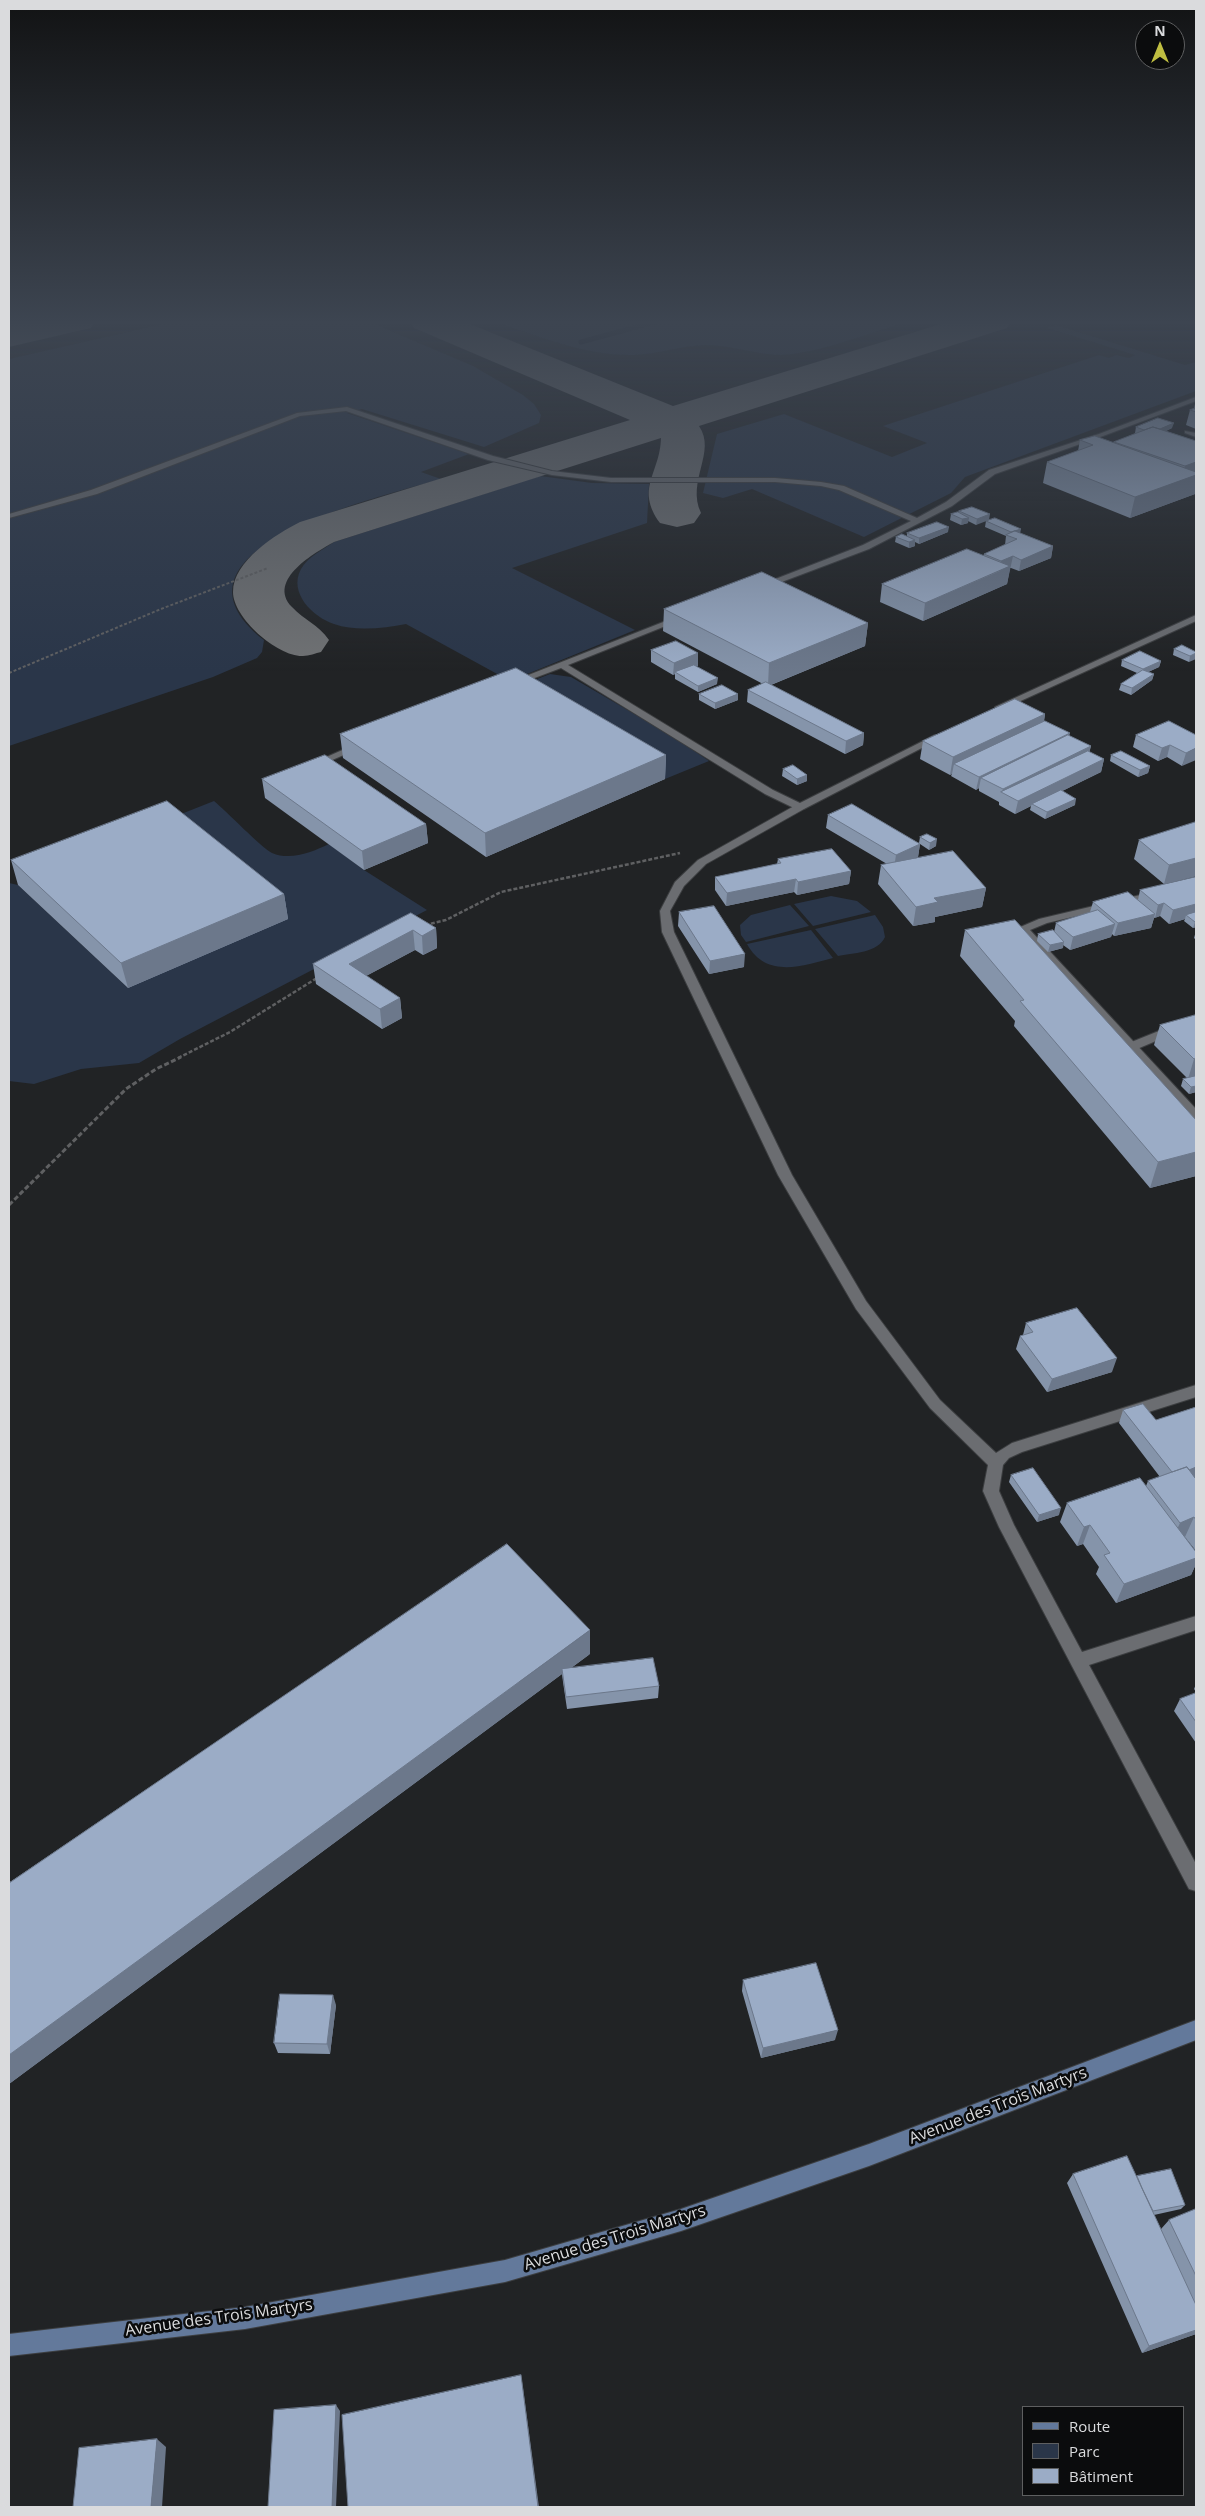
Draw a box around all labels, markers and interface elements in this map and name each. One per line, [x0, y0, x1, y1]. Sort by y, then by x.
north arrow [1135, 20, 1185, 70]
text: N [1154, 21, 1166, 40]
street label: Avenue des Trois Martyrs [906, 2063, 1090, 2149]
street label: Avenue des Trois Martyrs [522, 2201, 708, 2275]
street label: Avenue des Trois Martyrs [124, 2295, 314, 2341]
legend [1022, 2406, 1185, 2496]
text: Route [1069, 2416, 1110, 2436]
text: Parc [1069, 2441, 1100, 2461]
text: Bâtiment [1069, 2466, 1133, 2486]

